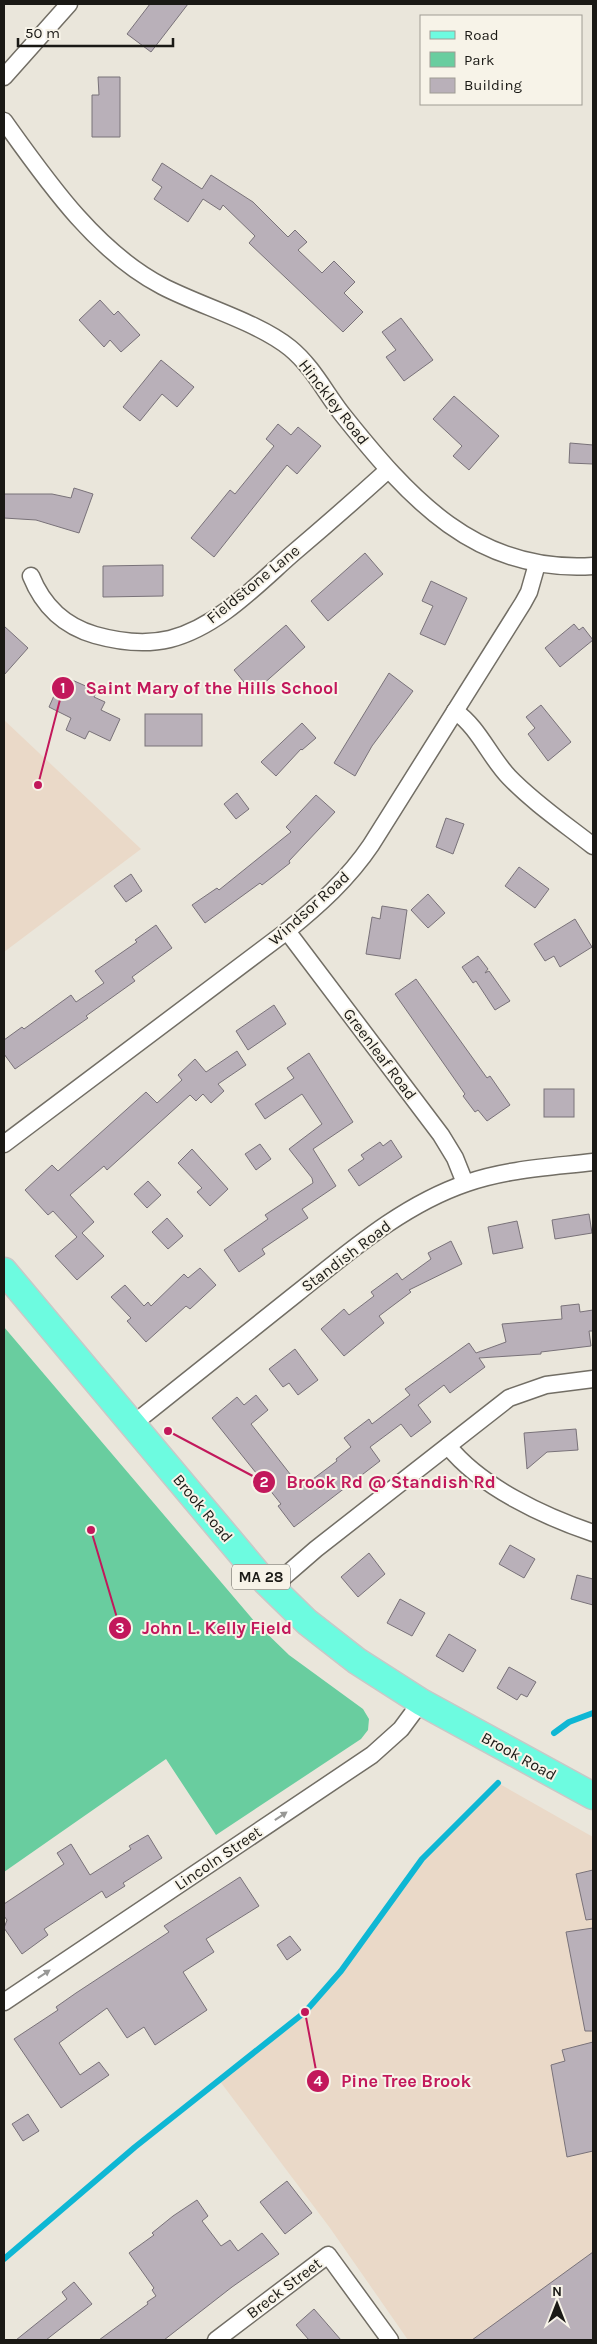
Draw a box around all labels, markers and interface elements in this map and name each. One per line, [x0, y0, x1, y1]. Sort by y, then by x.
scale bar [18, 15, 172, 47]
legend [420, 15, 582, 105]
text: 50 m [25, 24, 60, 42]
text: Road [464, 26, 499, 44]
text: Park [464, 51, 494, 69]
text: Building [464, 76, 522, 94]
street label: Hinckley Road [295, 356, 373, 448]
street label: Fieldstone Lane [203, 541, 303, 627]
callout: Saint Mary of the Hills School [50, 671, 348, 704]
text: Saint Mary of the Hills School [85, 677, 339, 699]
text: 1 [60, 679, 66, 697]
street label: Windsor Road [265, 867, 353, 949]
street label: Greenleaf Road [339, 1004, 421, 1104]
street label: Standish Road [298, 1216, 394, 1296]
callout: Brook Rd @ Standish Rd [251, 1465, 506, 1498]
street label: Brook Road [169, 1470, 237, 1546]
text: Brook Rd @ Standish Rd [286, 1471, 496, 1493]
text: 2 [259, 1473, 269, 1491]
road number: MA 28 [232, 1564, 290, 1590]
callout: John L. Kelly Field [107, 1611, 302, 1644]
text: John L. Kelly Field [142, 1617, 292, 1639]
text: 3 [115, 1619, 125, 1637]
street label: Brook Road [478, 1728, 560, 1784]
one-way arrow [274, 1811, 288, 1821]
street label: Lincoln Street [171, 1822, 265, 1894]
one-way arrow [38, 1970, 51, 1979]
callout: Pine Tree Brook [306, 2064, 481, 2097]
text: Pine Tree Brook [341, 2070, 471, 2092]
text: 4 [314, 2072, 323, 2090]
street label: Breck Street [243, 2254, 325, 2322]
north arrow [532, 2279, 582, 2329]
text: N [552, 2283, 562, 2300]

